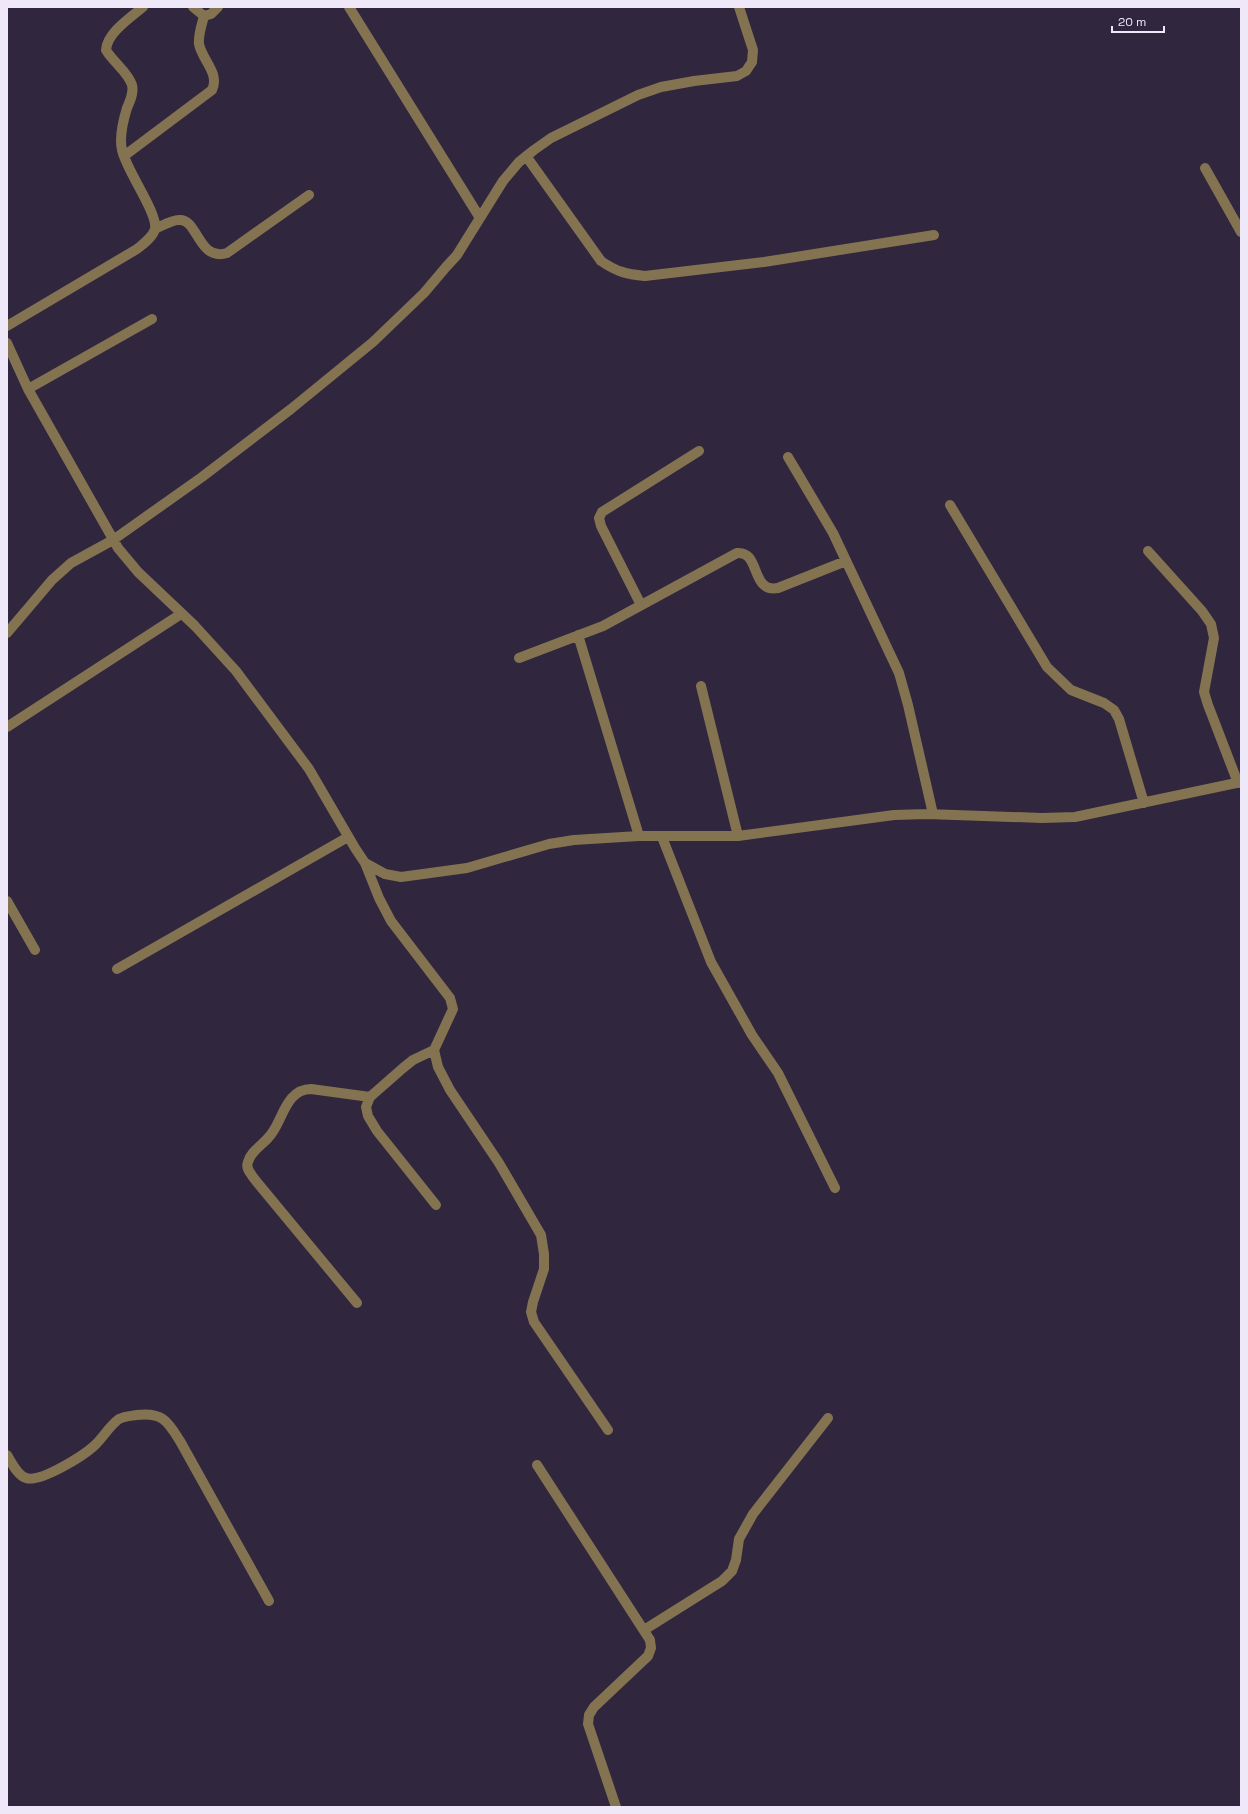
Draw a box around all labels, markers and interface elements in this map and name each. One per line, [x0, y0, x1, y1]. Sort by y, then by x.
scale bar [1112, 8, 1164, 34]
text: 20 m [1118, 14, 1146, 30]

